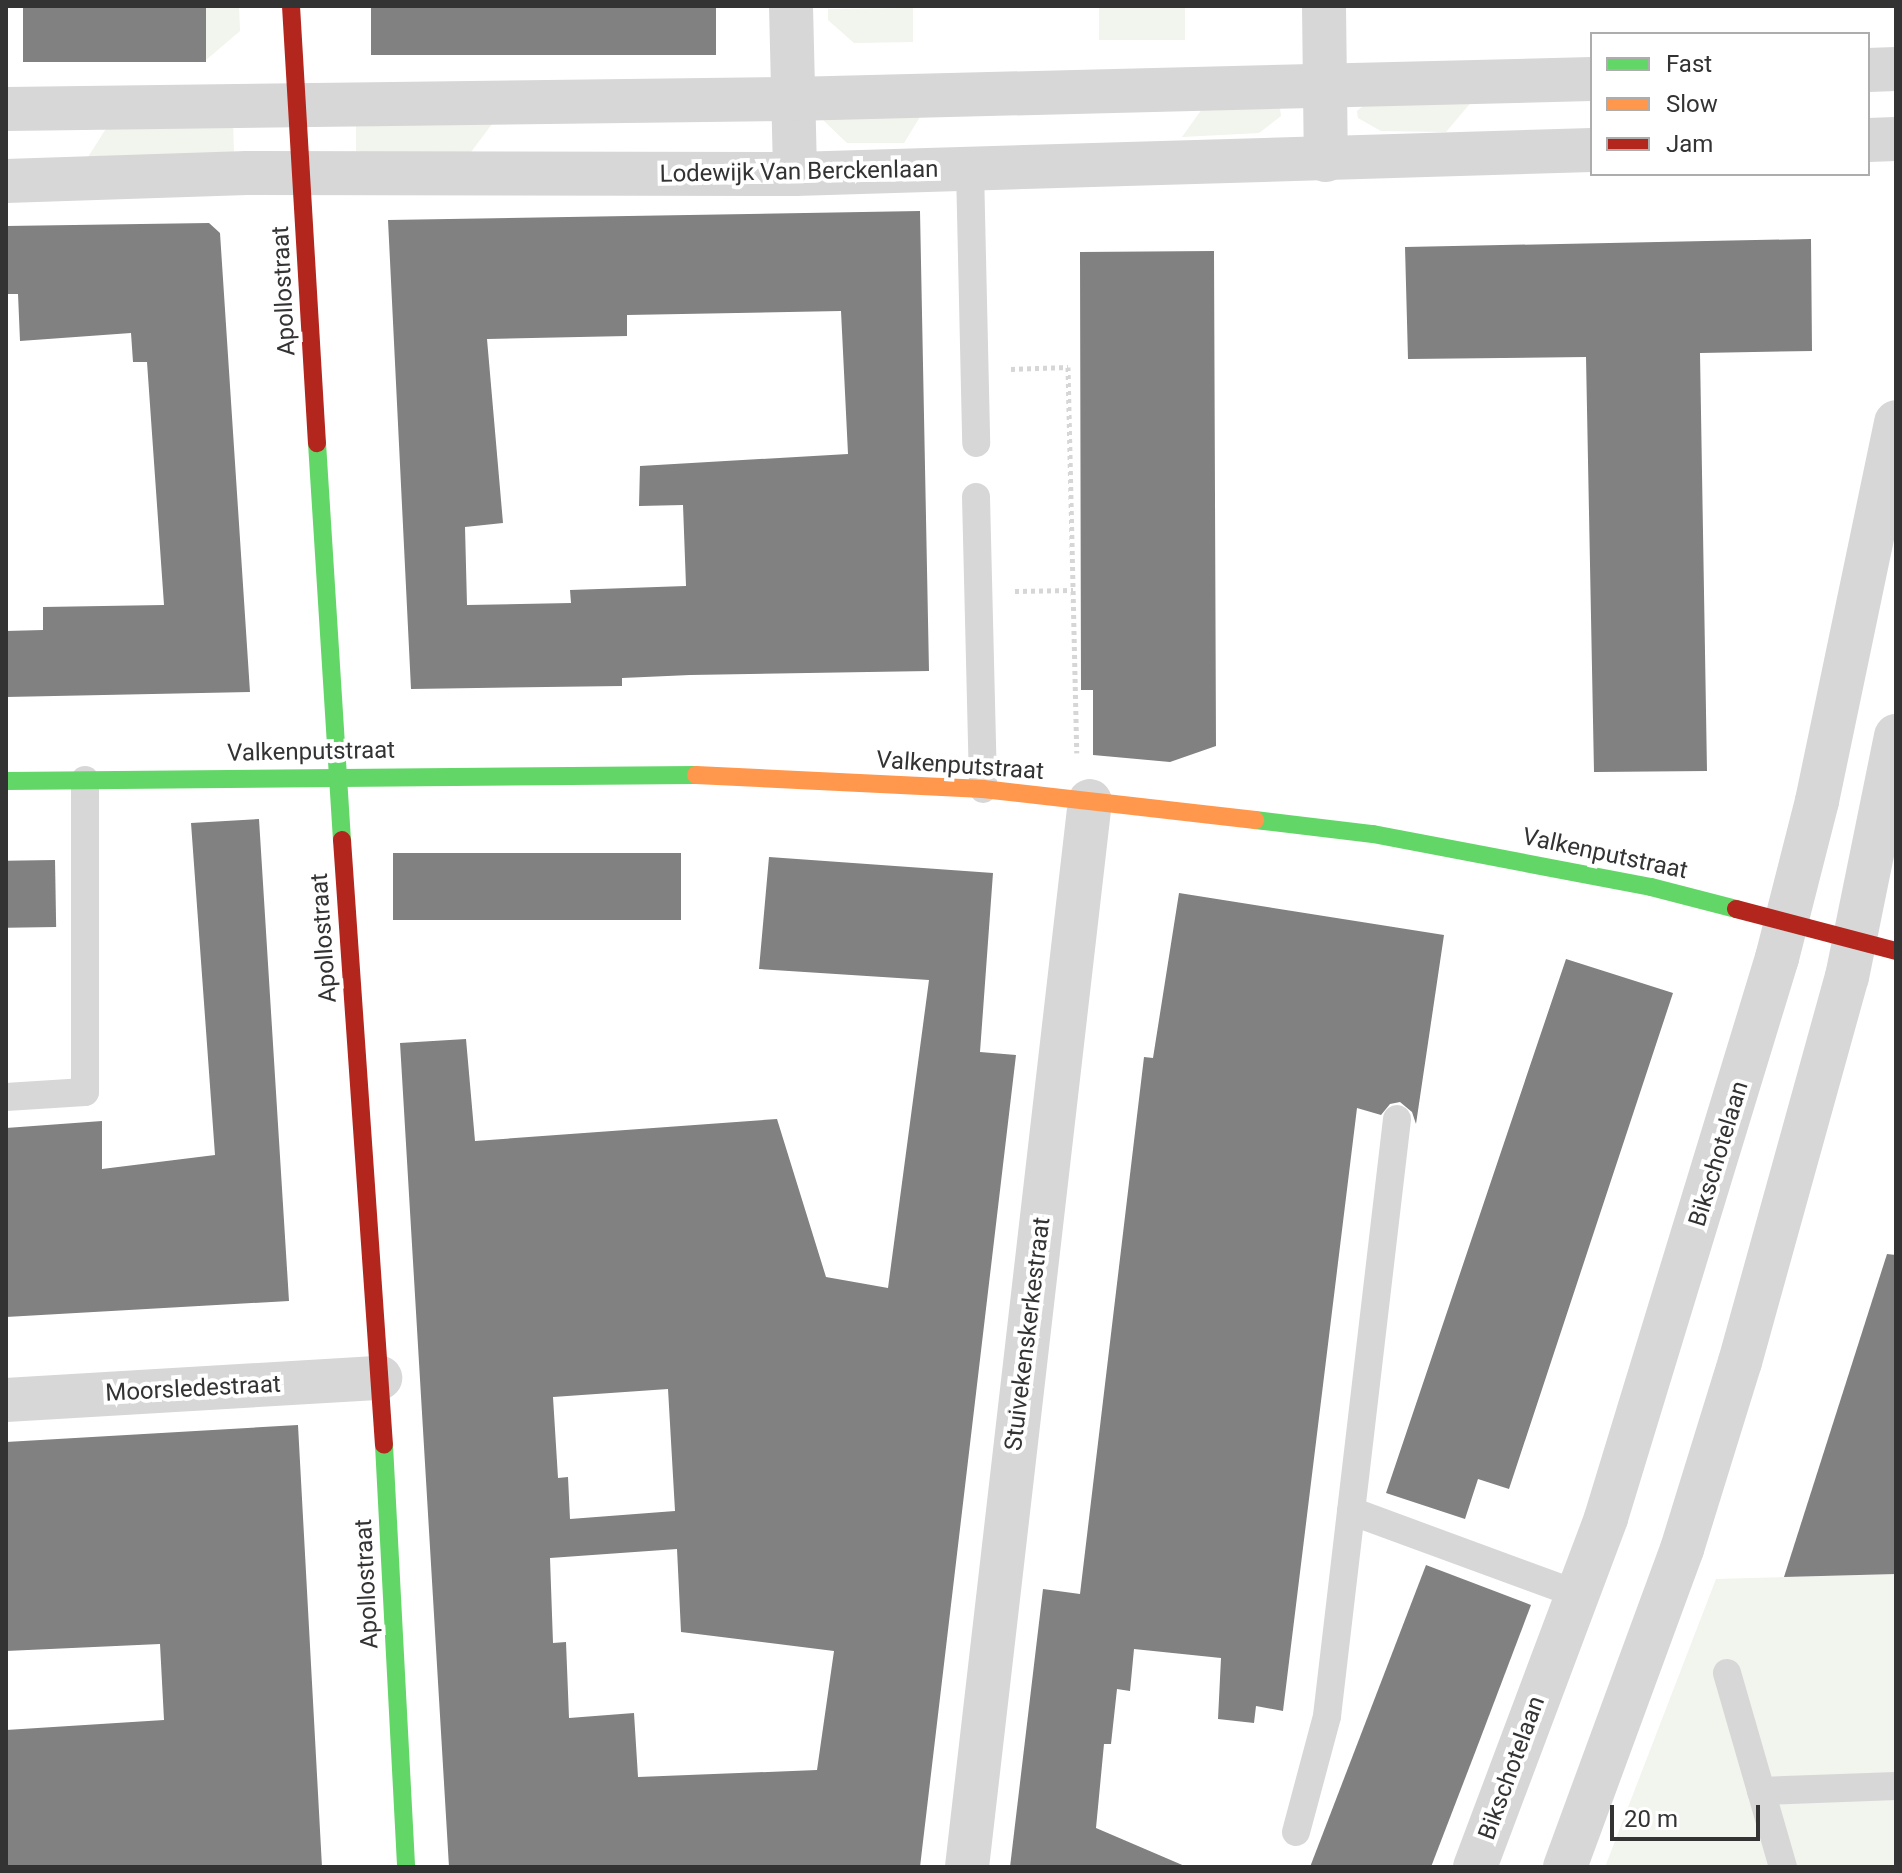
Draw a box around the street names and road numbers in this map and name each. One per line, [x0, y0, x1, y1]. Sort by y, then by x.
street label: Lodewijk Van Berckenlaan [659, 155, 939, 189]
street label: Apollostraat [266, 225, 302, 357]
street label: Valkenputstraat [227, 736, 395, 768]
street label: Valkenputstraat [875, 746, 1045, 786]
street label: Valkenputstraat [1520, 822, 1690, 886]
street label: Apollostraat [305, 872, 343, 1004]
street label: Bikschotelaan [1683, 1078, 1755, 1230]
street label: Stuivekenskerkestraat [999, 1216, 1057, 1452]
street label: Moorsledestraat [105, 1370, 281, 1408]
street label: Apollostraat [349, 1518, 385, 1650]
street label: Bikschotelaan [1473, 1692, 1551, 1844]

